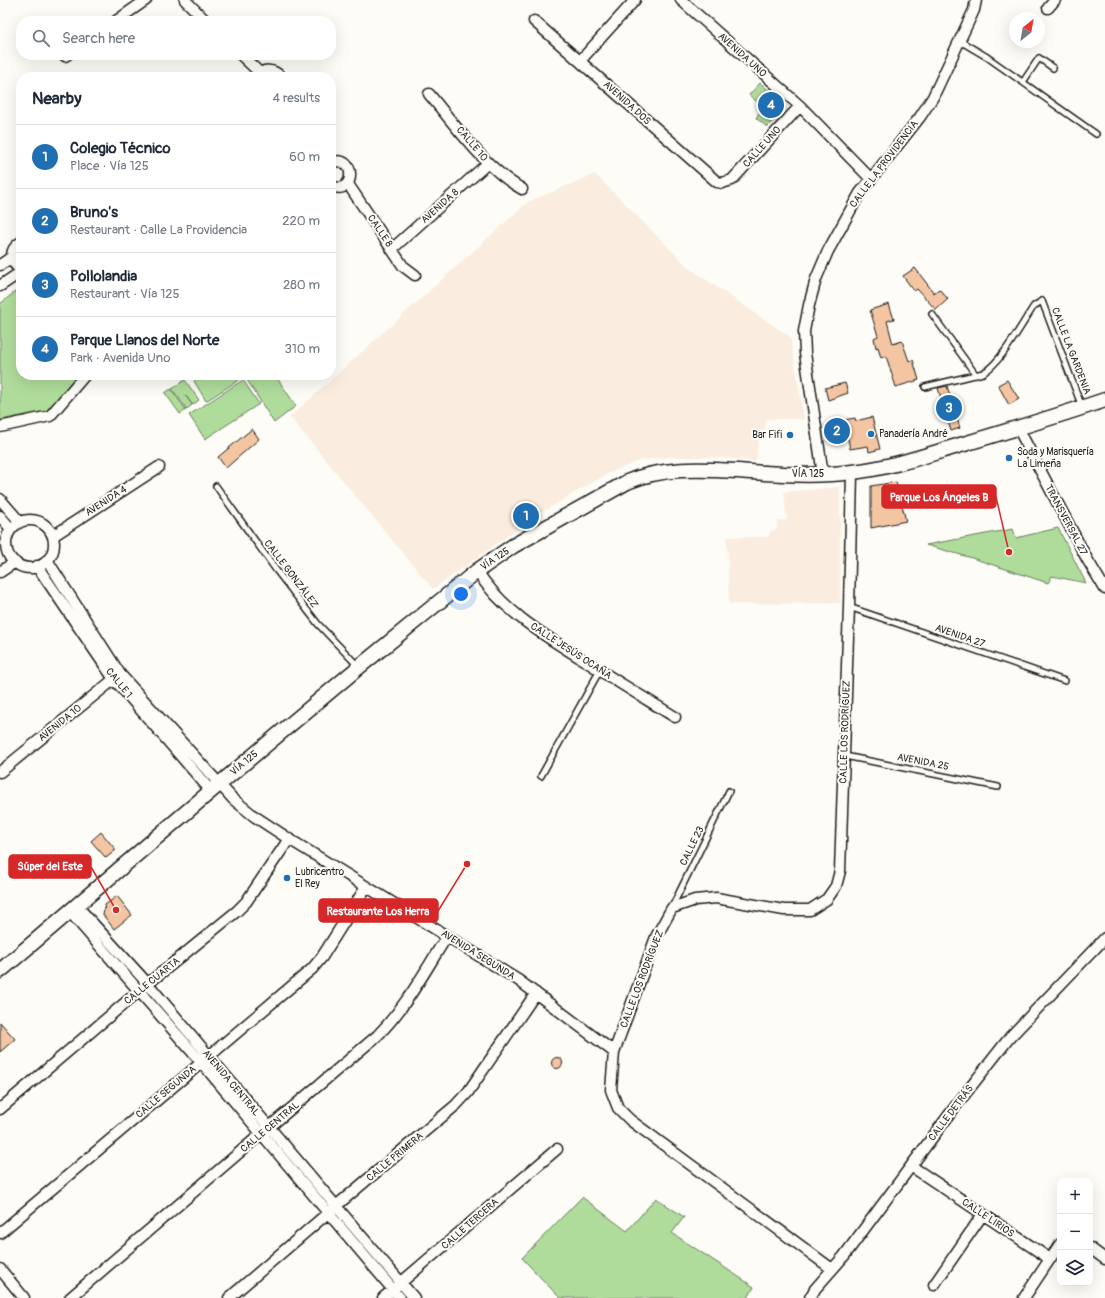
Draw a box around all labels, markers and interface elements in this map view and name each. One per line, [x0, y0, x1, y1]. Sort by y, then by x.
north arrow [1009, 12, 1045, 48]
search box [16, 16, 336, 60]
icon: search [30, 27, 52, 49]
text: Search here [62, 29, 135, 48]
street label: AVENIDA UNO [715, 30, 769, 80]
street label: AVENIDA DOS [601, 79, 653, 127]
text: Nearby [32, 88, 81, 109]
text: 4 results [273, 90, 320, 106]
pin: 4 [758, 90, 784, 120]
street label: CALLE LA PROVIDENCIA [847, 118, 921, 210]
street label: CALLE 10 [454, 124, 490, 164]
street label: CALLE UNO [740, 124, 784, 170]
text: Colegio Técnico [70, 139, 171, 158]
text: 1 [42, 149, 48, 165]
text: 60 m [289, 149, 320, 165]
text: Place · Vía 125 [70, 158, 149, 174]
street label: AVENIDA 8 [419, 186, 461, 226]
text: Bruno's [70, 203, 118, 222]
text: 2 [41, 213, 49, 229]
text: 220 m [282, 213, 320, 229]
street label: CALLE 8 [365, 213, 395, 249]
text: Restaurant · Calle La Providencia [70, 222, 247, 238]
text: Pollolandia [70, 267, 137, 286]
text: 3 [41, 277, 49, 293]
text: 280 m [283, 277, 320, 293]
text: Restaurant · Vía 125 [70, 286, 180, 302]
street label: CALLE LA GARDENIA [1049, 306, 1093, 397]
text: Parque Llanos del Norte [70, 331, 219, 350]
text: 4 [41, 341, 49, 357]
text: 310 m [284, 341, 320, 357]
text: Park · Avenida Uno [70, 350, 170, 366]
pin: 3 [936, 393, 962, 423]
pin: 2 [824, 416, 850, 446]
place label: Panadería André [879, 428, 948, 440]
place label: Bar Fifi [752, 429, 782, 441]
marker: Panadería André [866, 429, 876, 439]
marker: Bar Fifi [785, 430, 795, 440]
place label: Soda y Marisquería La Limeña [1017, 446, 1094, 470]
marker: Soda y Marisquería La Limeña [1004, 453, 1014, 463]
street label: VÍA 125 [792, 467, 824, 480]
street label: AVENIDA 4 [83, 483, 129, 519]
street label: TRANSVERSAL 27 [1042, 483, 1090, 558]
callout: Parque Los Ángeles B [882, 485, 996, 508]
text: Parque Los Ángeles B [890, 490, 988, 504]
pin: 1 [513, 501, 539, 531]
street label: CALLE GONZÁLEZ [261, 537, 321, 611]
street label: VÍA 125 [478, 544, 512, 573]
your location [451, 584, 471, 604]
street label: CALLE JESÚS OCAÑA [528, 619, 615, 682]
street label: AVENIDA 27 [933, 622, 987, 650]
street label: CALLE 1 [103, 666, 135, 701]
street label: CALLE LOS RODRÍGUEZ [836, 680, 853, 784]
street label: AVENIDA 10 [36, 702, 84, 744]
street label: VÍA 125 [227, 747, 260, 778]
street label: AVENIDA 25 [896, 751, 950, 773]
street label: CALLE 23 [677, 824, 707, 868]
callout: Súper del Este [9, 855, 91, 878]
text: Súper del Este [17, 860, 83, 873]
place label: Lubricentro El Rey [295, 866, 345, 890]
marker: Lubricentro El Rey [282, 873, 292, 883]
callout: Restaurante Los Herra [319, 899, 438, 922]
text: Restaurante Los Herra [327, 905, 429, 918]
street label: AVENIDA SEGUNDA [439, 927, 518, 983]
street label: CALLE LOS RODRÍGUEZ [617, 928, 666, 1030]
street label: CALLE CUARTA [122, 955, 183, 1007]
street label: AVENIDA CENTRAL [200, 1047, 262, 1119]
street label: CALLE SEGUNDA [133, 1063, 199, 1121]
street label: CALLE DETRÁS [925, 1082, 976, 1143]
street label: CALLE CENTRAL [238, 1099, 302, 1155]
street label: CALLE PRIMERA [364, 1130, 426, 1184]
map controls [1057, 1178, 1093, 1286]
button: + [1057, 1178, 1093, 1214]
street label: CALLE TERCERA [439, 1196, 501, 1252]
street label: CALLE LIRIOS [960, 1196, 1017, 1240]
button: − [1057, 1214, 1093, 1250]
button: layers [1057, 1250, 1093, 1286]

